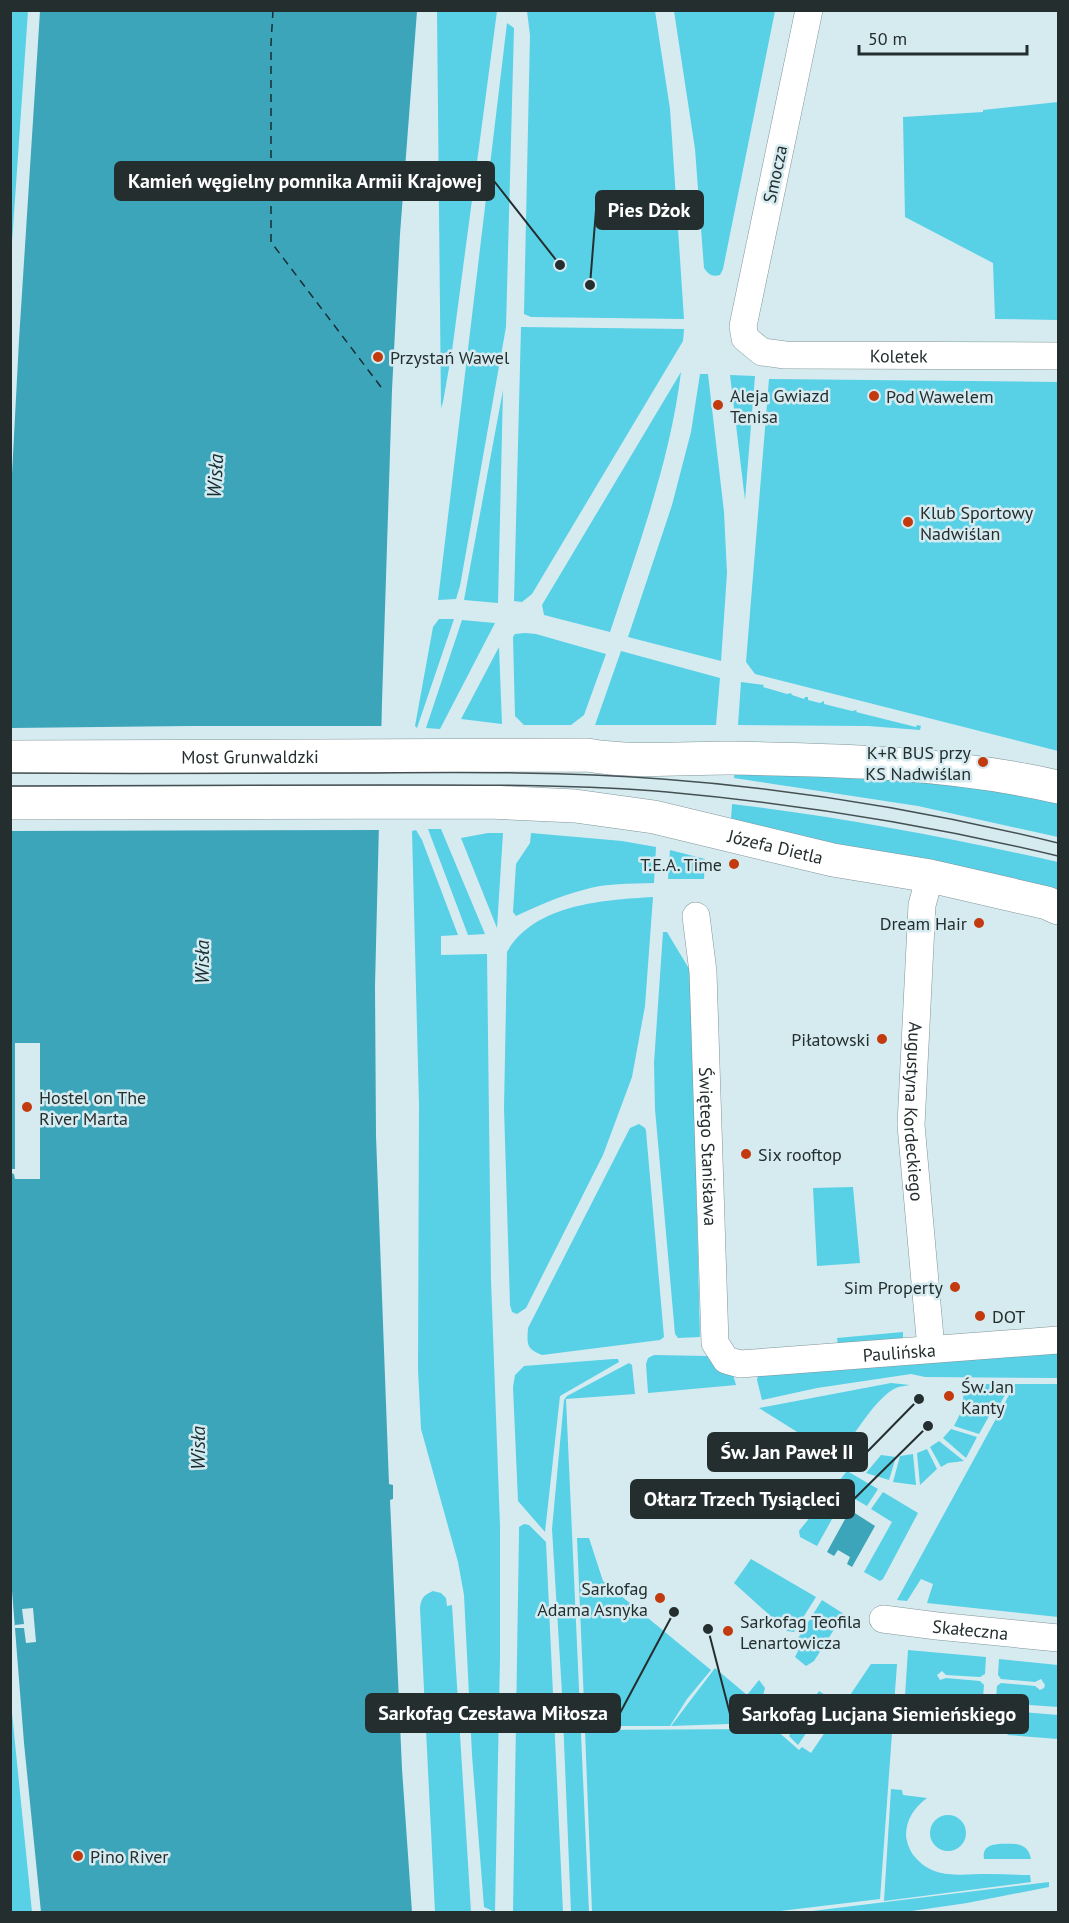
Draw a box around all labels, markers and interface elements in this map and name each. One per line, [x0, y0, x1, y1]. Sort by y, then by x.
scale bar [859, 18, 1027, 56]
text: 50 m [868, 27, 907, 50]
street label: Smocza [758, 143, 792, 205]
callout: Kamień węgielny pomnika Armii Krajowej [115, 162, 494, 200]
text: Kamień węgielny pomnika Armii Krajowej [128, 168, 482, 194]
callout: Pies Dżok [596, 191, 703, 229]
text: Pies Dżok [608, 197, 690, 223]
street label: Koletek [870, 344, 928, 367]
place label: Przystań Wawel [390, 346, 510, 369]
marker: Przystań Wawel [371, 350, 385, 364]
place label: Aleja Gwiazd Tenisa [730, 384, 829, 428]
place label: Pod Wawelem [886, 385, 994, 408]
marker: Pod Wawelem [867, 389, 881, 403]
marker: Aleja Gwiazd Tenisa [711, 398, 725, 412]
water label: Wisła [201, 453, 229, 499]
place label: Klub Sportowy Nadwiślan [920, 501, 1034, 545]
marker: Klub Sportowy Nadwiślan [901, 515, 915, 529]
place label: K+R BUS przy KS Nadwiślan [865, 741, 972, 785]
street label: Most Grunwaldzki [181, 744, 319, 768]
marker: K+R BUS przy KS Nadwiślan [976, 755, 990, 769]
street label: Józefa Dietla [725, 823, 826, 869]
place label: T.E.A. Time [640, 853, 722, 876]
marker: T.E.A. Time [727, 857, 741, 871]
place label: Dream Hair [880, 912, 967, 935]
marker: Dream Hair [972, 916, 986, 930]
water label: Wisła [189, 940, 215, 984]
street label: Augustyna Kordeckiego [899, 1021, 929, 1202]
place label: Piłatowski [791, 1028, 870, 1051]
marker: Piłatowski [875, 1032, 889, 1046]
street label: Świętego Stanisława [695, 1067, 723, 1226]
place label: Hostel on The River Marta [39, 1086, 146, 1130]
marker: Hostel on The River Marta [20, 1100, 34, 1114]
place label: Six rooftop [758, 1143, 842, 1166]
marker: Six rooftop [739, 1147, 753, 1161]
place label: Sim Property [844, 1276, 944, 1299]
marker: Sim Property [948, 1280, 962, 1294]
place label: DOT [992, 1305, 1025, 1328]
marker: DOT [973, 1309, 987, 1323]
street label: Paulińska [862, 1338, 936, 1366]
place label: Św. Jan Kanty [961, 1375, 1014, 1419]
marker: Św. Jan Kanty [942, 1389, 956, 1403]
water label: Wisła [185, 1426, 211, 1470]
callout: Św. Jan Paweł II [708, 1433, 867, 1471]
text: Św. Jan Paweł II [720, 1439, 854, 1465]
callout: Ołtarz Trzech Tysiącleci [631, 1480, 854, 1518]
text: Ołtarz Trzech Tysiącleci [644, 1486, 840, 1512]
place label: Sarkofag Adama Asnyka [537, 1577, 648, 1621]
marker: Sarkofag Adama Asnyka [653, 1591, 667, 1605]
place label: Sarkofag Teofila Lenartowicza [740, 1610, 861, 1654]
street label: Skałeczna [931, 1614, 1009, 1645]
marker: Sarkofag Teofila Lenartowicza [721, 1624, 735, 1638]
callout: Sarkofag Czesława Miłosza [366, 1694, 620, 1732]
callout: Sarkofag Lucjana Siemieńskiego [730, 1695, 1028, 1733]
text: Sarkofag Czesława Miłosza [378, 1700, 608, 1726]
text: Sarkofag Lucjana Siemieńskiego [742, 1701, 1016, 1727]
place label: Pino River [90, 1845, 168, 1868]
marker: Pino River [71, 1849, 85, 1863]

